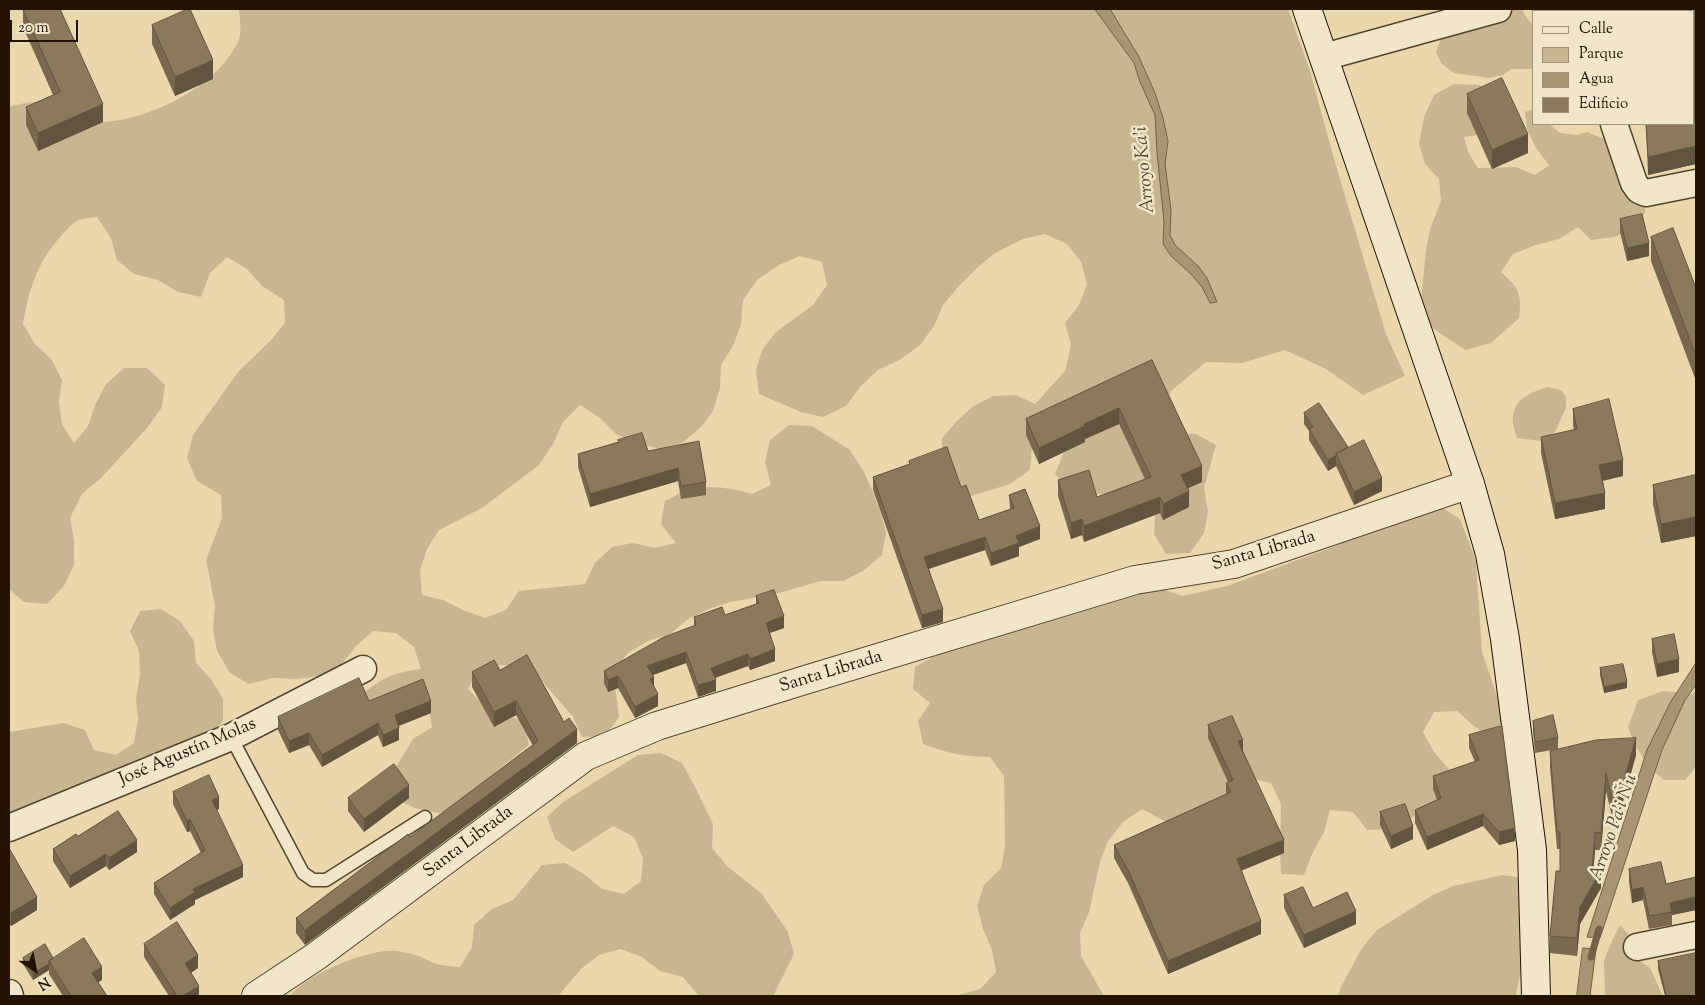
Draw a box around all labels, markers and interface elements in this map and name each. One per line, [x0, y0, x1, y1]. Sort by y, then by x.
scale bar [12, 10, 80, 42]
legend [1532, 10, 1695, 125]
text: 20 m [18, 18, 49, 39]
text: Calle [1579, 19, 1613, 40]
text: Parque [1579, 44, 1623, 65]
text: Agua [1579, 69, 1614, 90]
text: Edificio [1579, 94, 1628, 115]
water label: Arroyo Ka'i [1131, 126, 1161, 214]
street label: Santa Librada [1210, 527, 1318, 577]
street label: Santa Librada [777, 647, 885, 699]
street label: José Agustín Molas [116, 714, 260, 792]
water label: Arroyo Pa'i Ñu [1586, 772, 1644, 884]
street label: Santa Librada [420, 802, 518, 884]
north arrow [10, 945, 60, 995]
text: N [33, 971, 53, 994]

